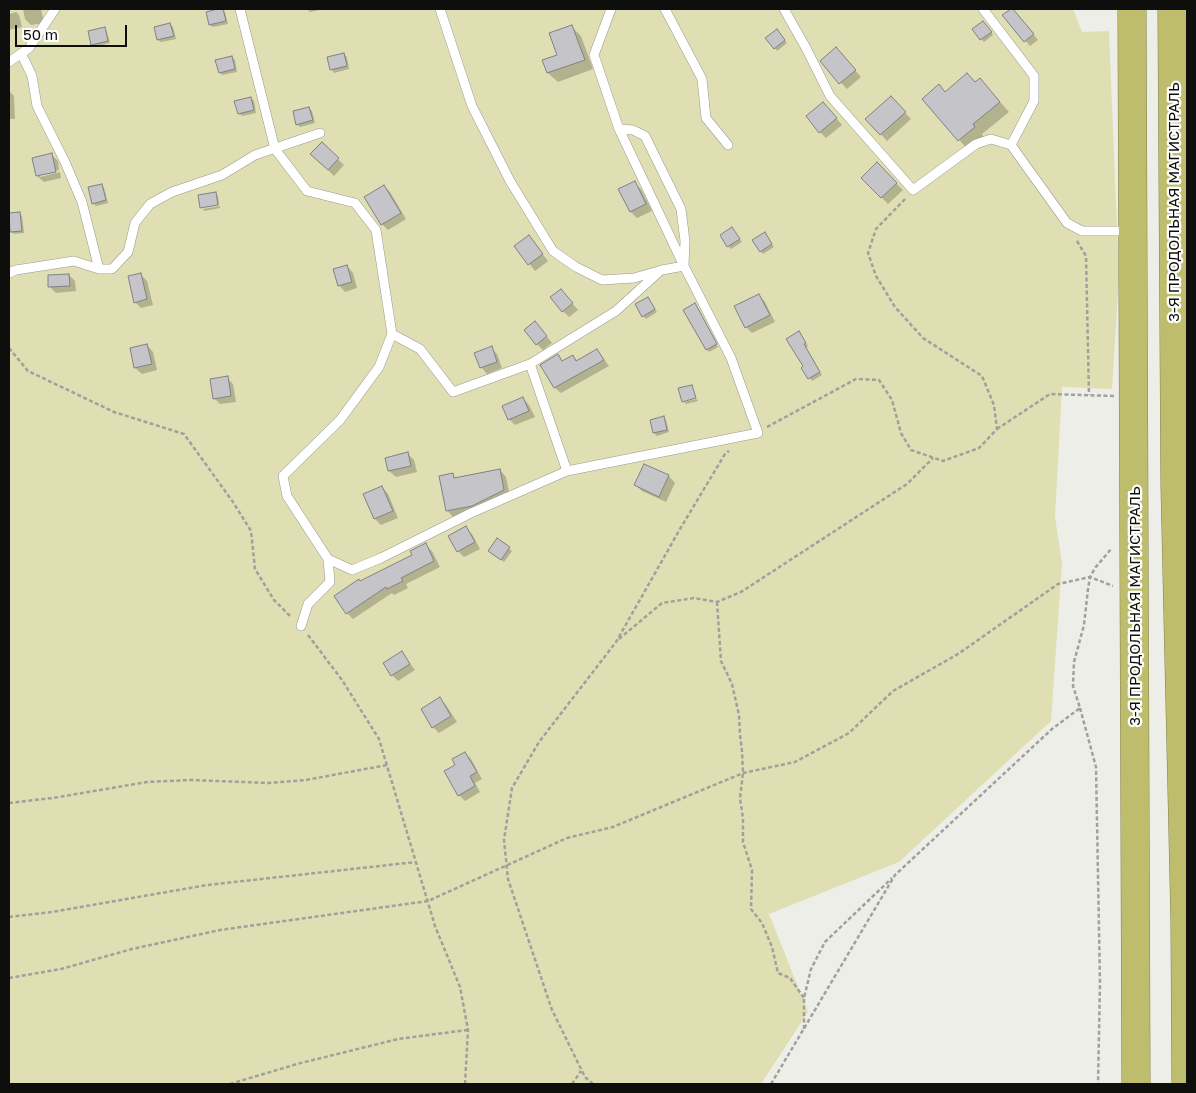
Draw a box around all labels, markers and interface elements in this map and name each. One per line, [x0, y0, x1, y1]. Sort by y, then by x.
scale bar [18, 15, 130, 47]
text: 50 m [23, 25, 58, 43]
street label: 3-Я ПРОДОЛЬНАЯ МАГИСТРАЛЬ [1165, 82, 1183, 322]
street label: 3-Я ПРОДОЛЬНАЯ МАГИСТРАЛЬ [1126, 486, 1144, 726]

